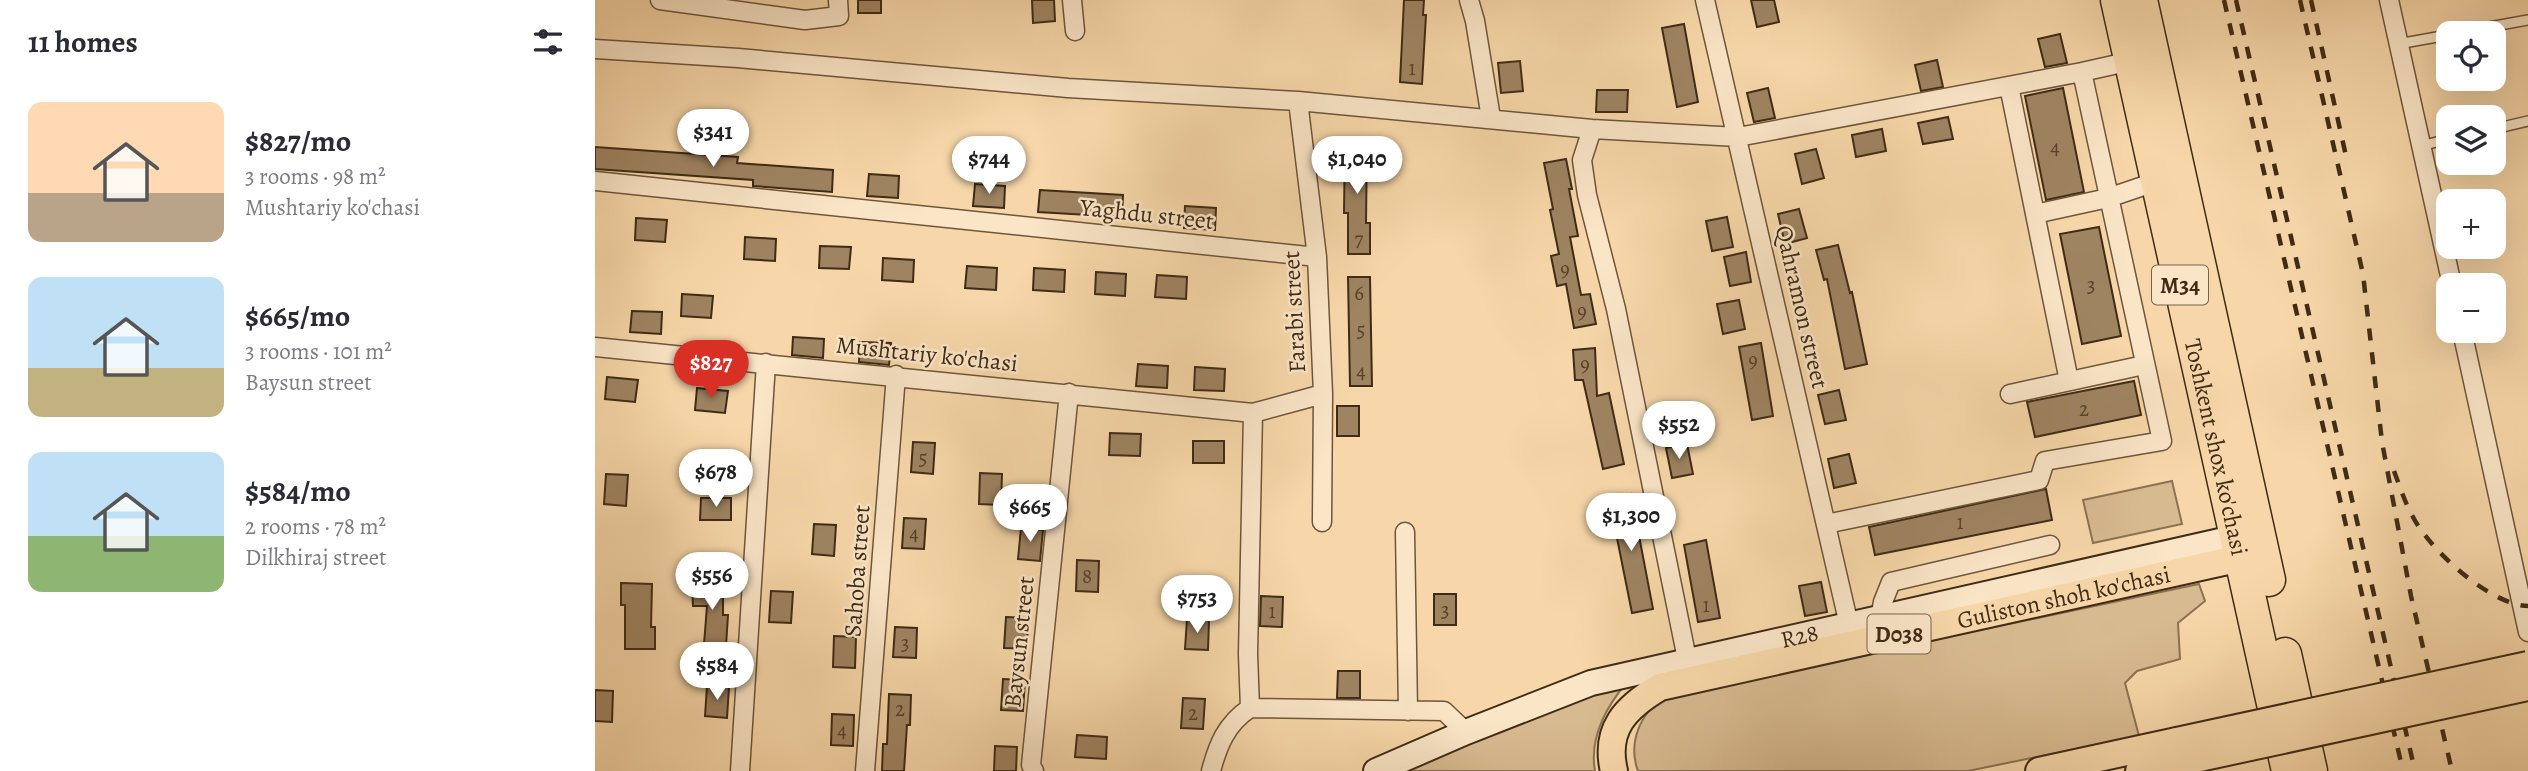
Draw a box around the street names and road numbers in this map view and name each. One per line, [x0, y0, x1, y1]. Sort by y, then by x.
street label: Yaghdu street [1078, 191, 1215, 237]
street label: Qahramon street [1768, 222, 1836, 392]
street label: Farabi street [1275, 250, 1313, 374]
road number: M34 [2152, 266, 2208, 304]
street label: Mushtariy ko'chasi [835, 329, 1019, 379]
street label: Toshkent shox ko'chasi [2177, 336, 2256, 559]
street label: Sahoba street [836, 504, 878, 638]
street label: Guliston shoh ko'chasi [1954, 558, 2173, 637]
street label: Baysun street [996, 574, 1042, 709]
road number: D038 [1867, 614, 1931, 654]
street label: R28 [1777, 616, 1821, 656]

